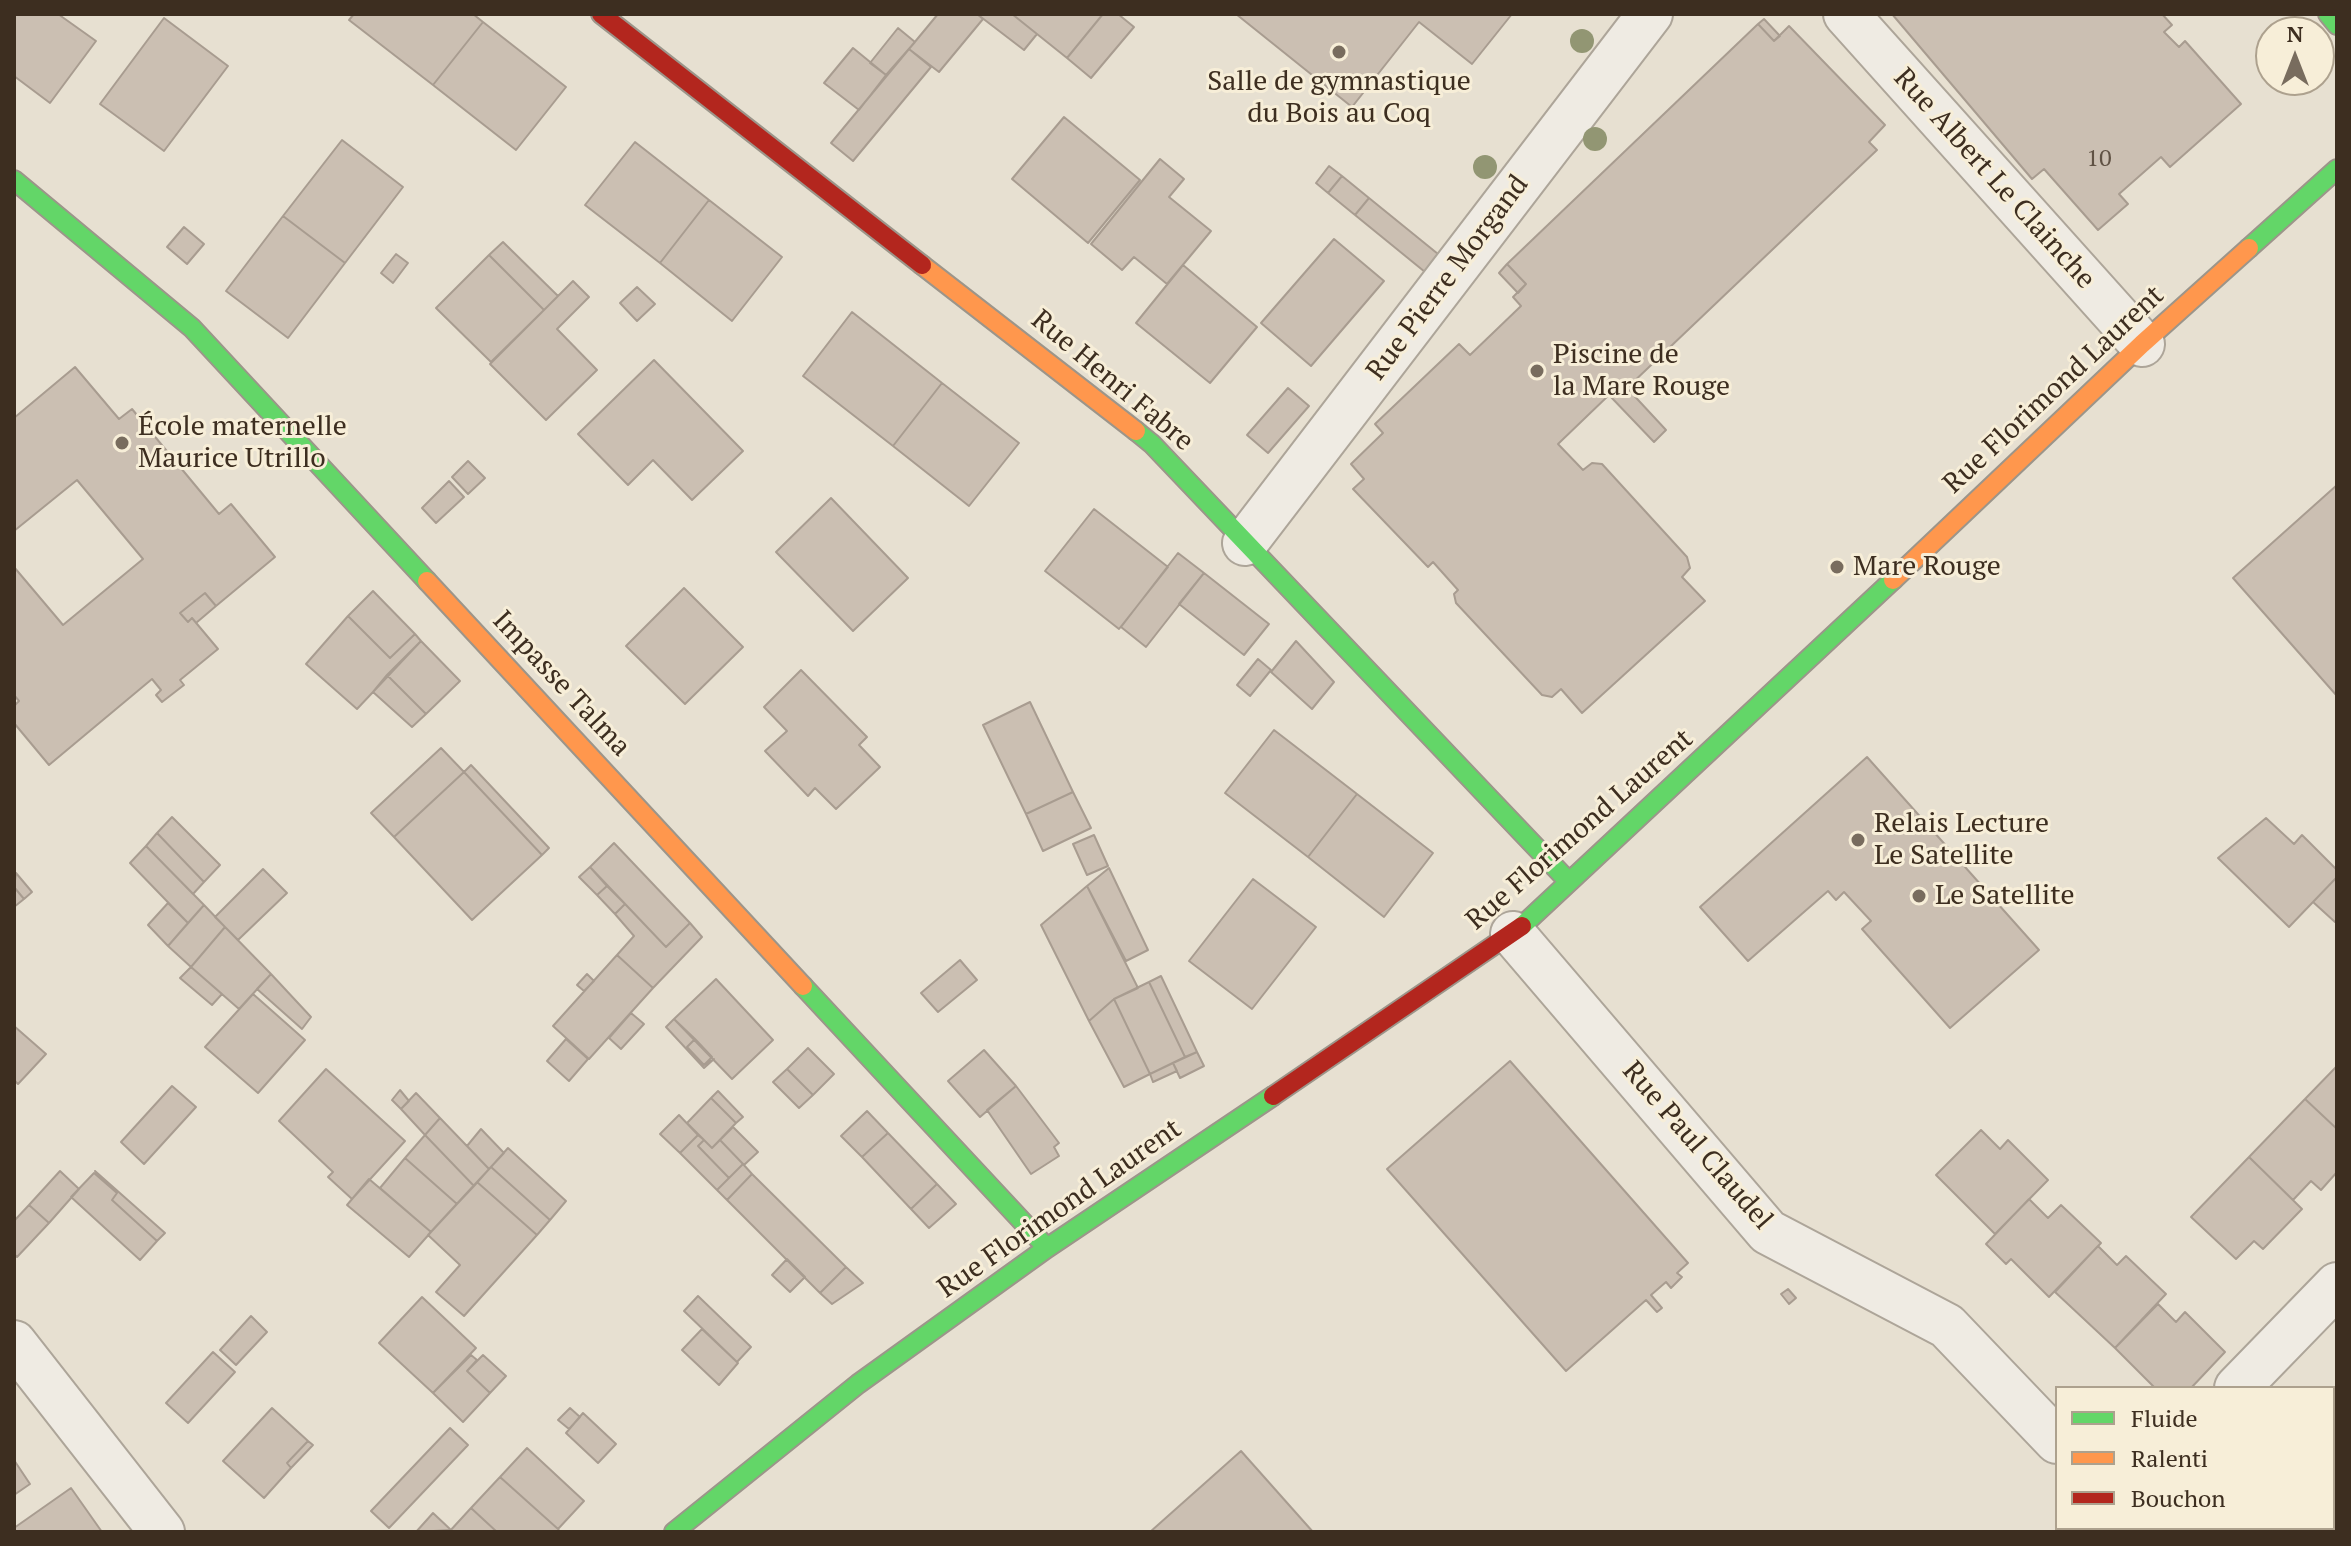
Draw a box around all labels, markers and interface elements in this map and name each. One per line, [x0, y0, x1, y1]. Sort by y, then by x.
north arrow [2255, 16, 2335, 96]
text: N [2287, 19, 2303, 48]
marker: Salle de gymnastique du Bois au Coq [1330, 43, 1348, 61]
street label: Rue Albert Le Clainche [1886, 62, 2102, 296]
place label: Salle de gymnastique du Bois au Coq [1207, 65, 1471, 131]
house number: 10 [2086, 145, 2112, 173]
street label: Rue Pierre Morgand [1360, 169, 1536, 387]
street label: Rue Florimond Laurent [1937, 279, 2171, 501]
street label: Rue Henri Fabre [1024, 303, 1200, 459]
place label: Piscine de la Mare Rouge [1553, 338, 1730, 404]
marker: Piscine de la Mare Rouge [1528, 362, 1546, 380]
place label: École maternelle Maurice Utrillo [138, 410, 347, 476]
marker: École maternelle Maurice Utrillo [113, 434, 131, 452]
place label: Mare Rouge [1853, 550, 2001, 584]
marker: Mare Rouge [1828, 558, 1846, 576]
street label: Impasse Talma [485, 604, 637, 764]
street label: Rue Florimond Laurent [1460, 722, 1700, 938]
place label: Relais Lecture Le Satellite [1874, 807, 2049, 873]
marker: Relais Lecture Le Satellite [1849, 831, 1867, 849]
place label: Le Satellite [1935, 879, 2075, 913]
marker: Le Satellite [1910, 887, 1928, 905]
street label: Rue Paul Claudel [1615, 1055, 1779, 1237]
street label: Rue Florimond Laurent [932, 1112, 1188, 1306]
legend [2055, 1386, 2335, 1530]
text: Fluide [2131, 1402, 2198, 1434]
text: Ralenti [2131, 1442, 2208, 1474]
text: Bouchon [2131, 1482, 2226, 1514]

